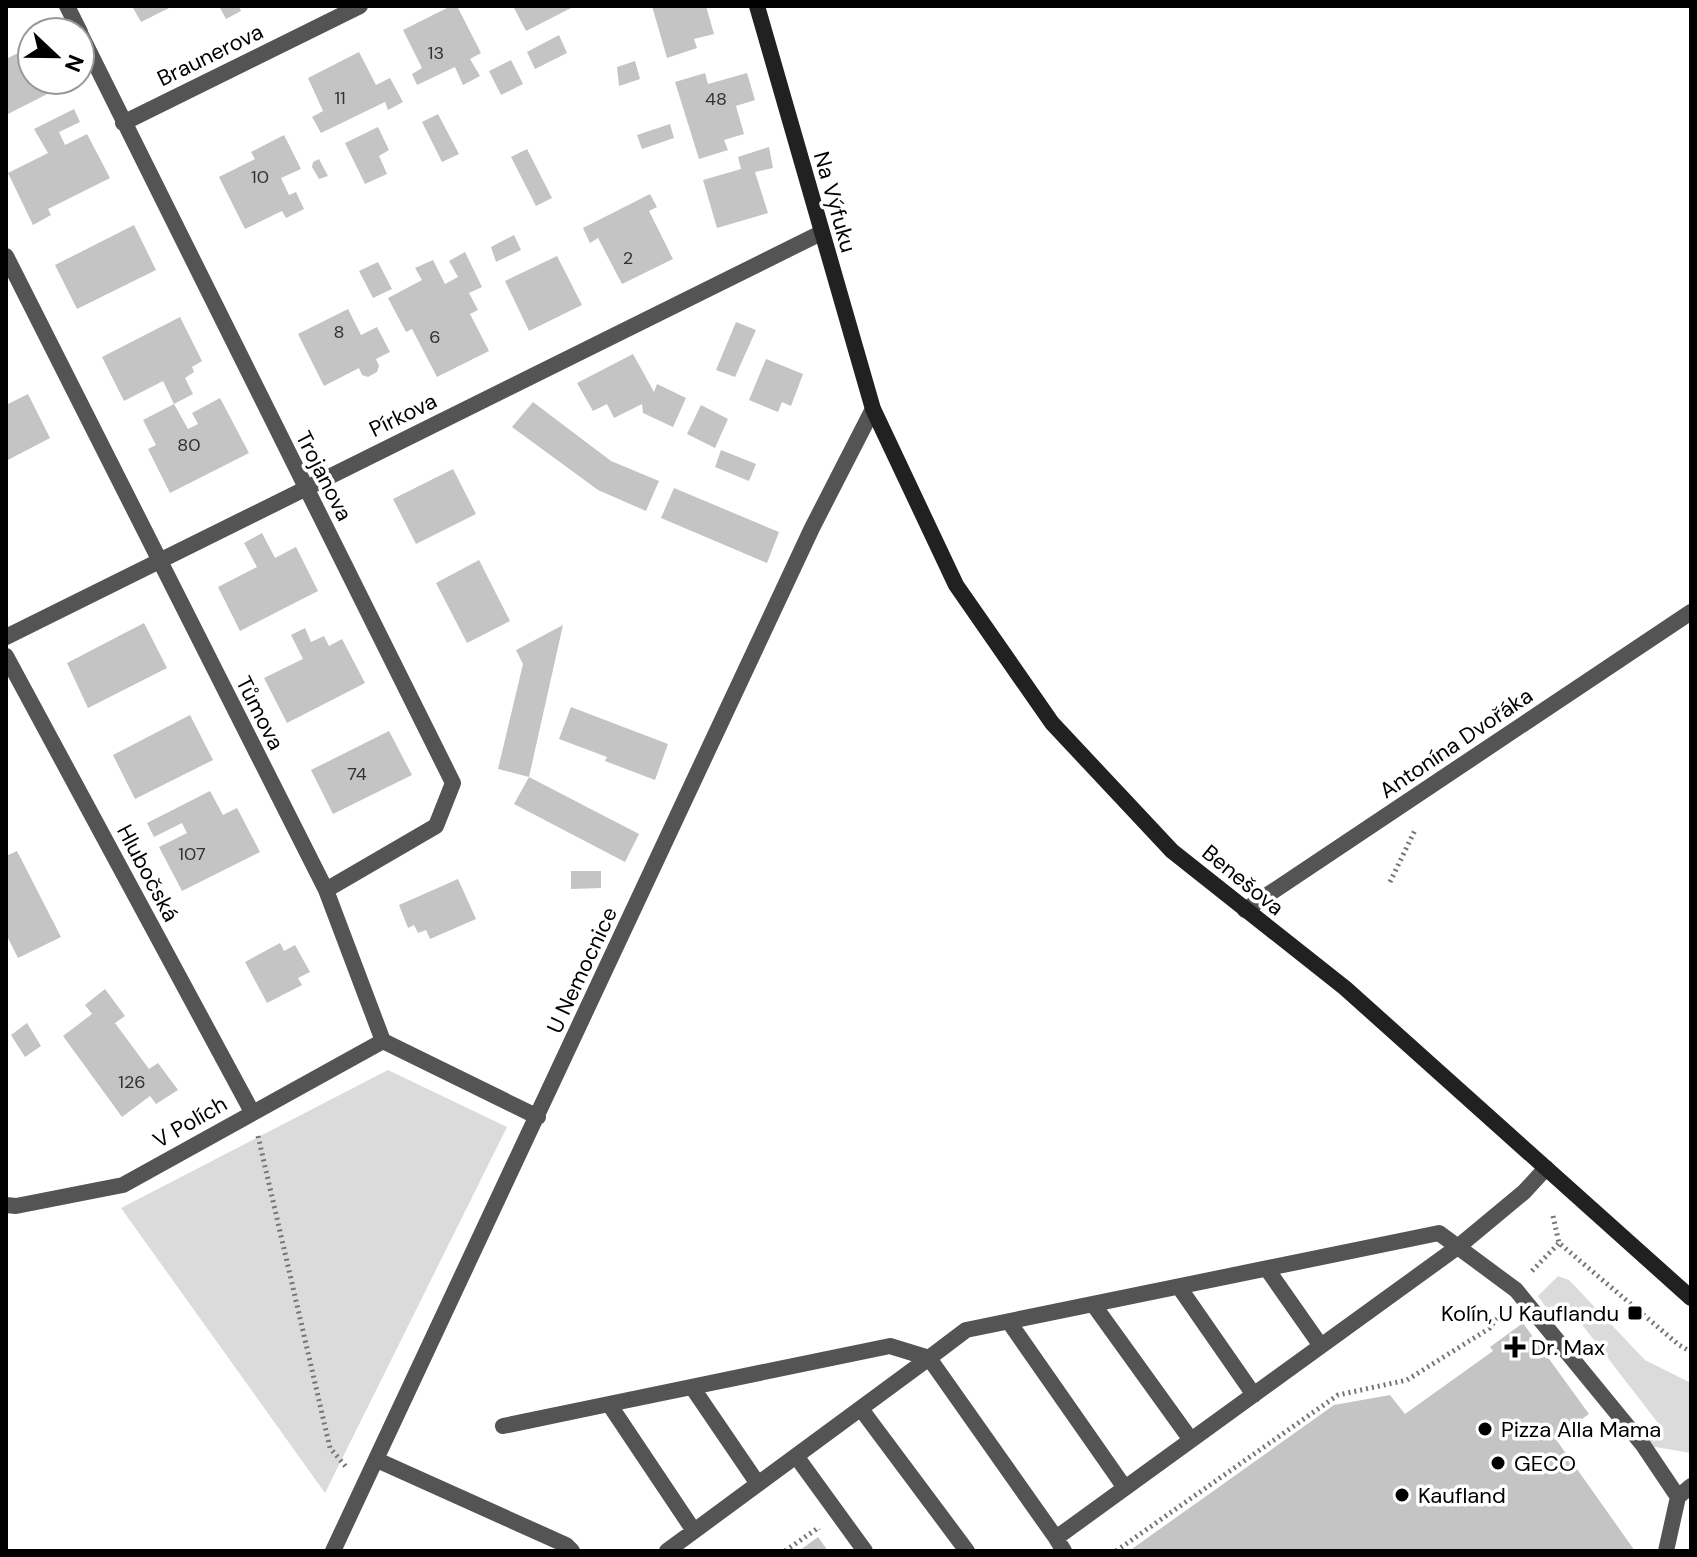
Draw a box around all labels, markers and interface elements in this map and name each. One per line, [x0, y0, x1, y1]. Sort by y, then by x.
north arrow [16, 16, 96, 96]
street label: Braunerova [152, 17, 268, 93]
house number: 13 [428, 41, 444, 65]
text: N [58, 50, 91, 76]
house number: 11 [334, 86, 346, 110]
house number: 48 [705, 87, 727, 111]
street label: Na Výfuku [807, 148, 863, 256]
house number: 10 [251, 165, 269, 189]
house number: 2 [623, 246, 633, 270]
house number: 8 [334, 320, 344, 344]
house number: 6 [429, 325, 441, 349]
street label: Pírkova [364, 386, 442, 444]
street label: Trojanova [289, 426, 359, 526]
house number: 80 [177, 433, 201, 457]
street label: Tůmova [229, 671, 291, 755]
street label: Antonína Dvořáka [1374, 681, 1538, 805]
house number: 74 [347, 762, 367, 786]
street label: Hlubočská [110, 819, 186, 927]
street label: Benešova [1196, 838, 1290, 922]
house number: 107 [178, 842, 206, 866]
street label: U Nemocnice [540, 902, 624, 1038]
house number: 126 [118, 1070, 146, 1094]
street label: V Polích [148, 1089, 232, 1155]
place label: Kolín, U Kauflandu [1441, 1299, 1619, 1328]
marker: Kolín, U Kauflandu [1626, 1304, 1644, 1322]
place label: Dr. Max [1531, 1333, 1605, 1362]
marker: Dr. Max [1506, 1338, 1524, 1356]
place label: Pizza Alla Mama [1501, 1415, 1661, 1444]
marker: Pizza Alla Mama [1476, 1420, 1494, 1438]
place label: GECO [1514, 1449, 1576, 1478]
marker: GECO [1489, 1454, 1507, 1472]
place label: Kaufland [1418, 1481, 1506, 1510]
marker: Kaufland [1393, 1486, 1411, 1504]

